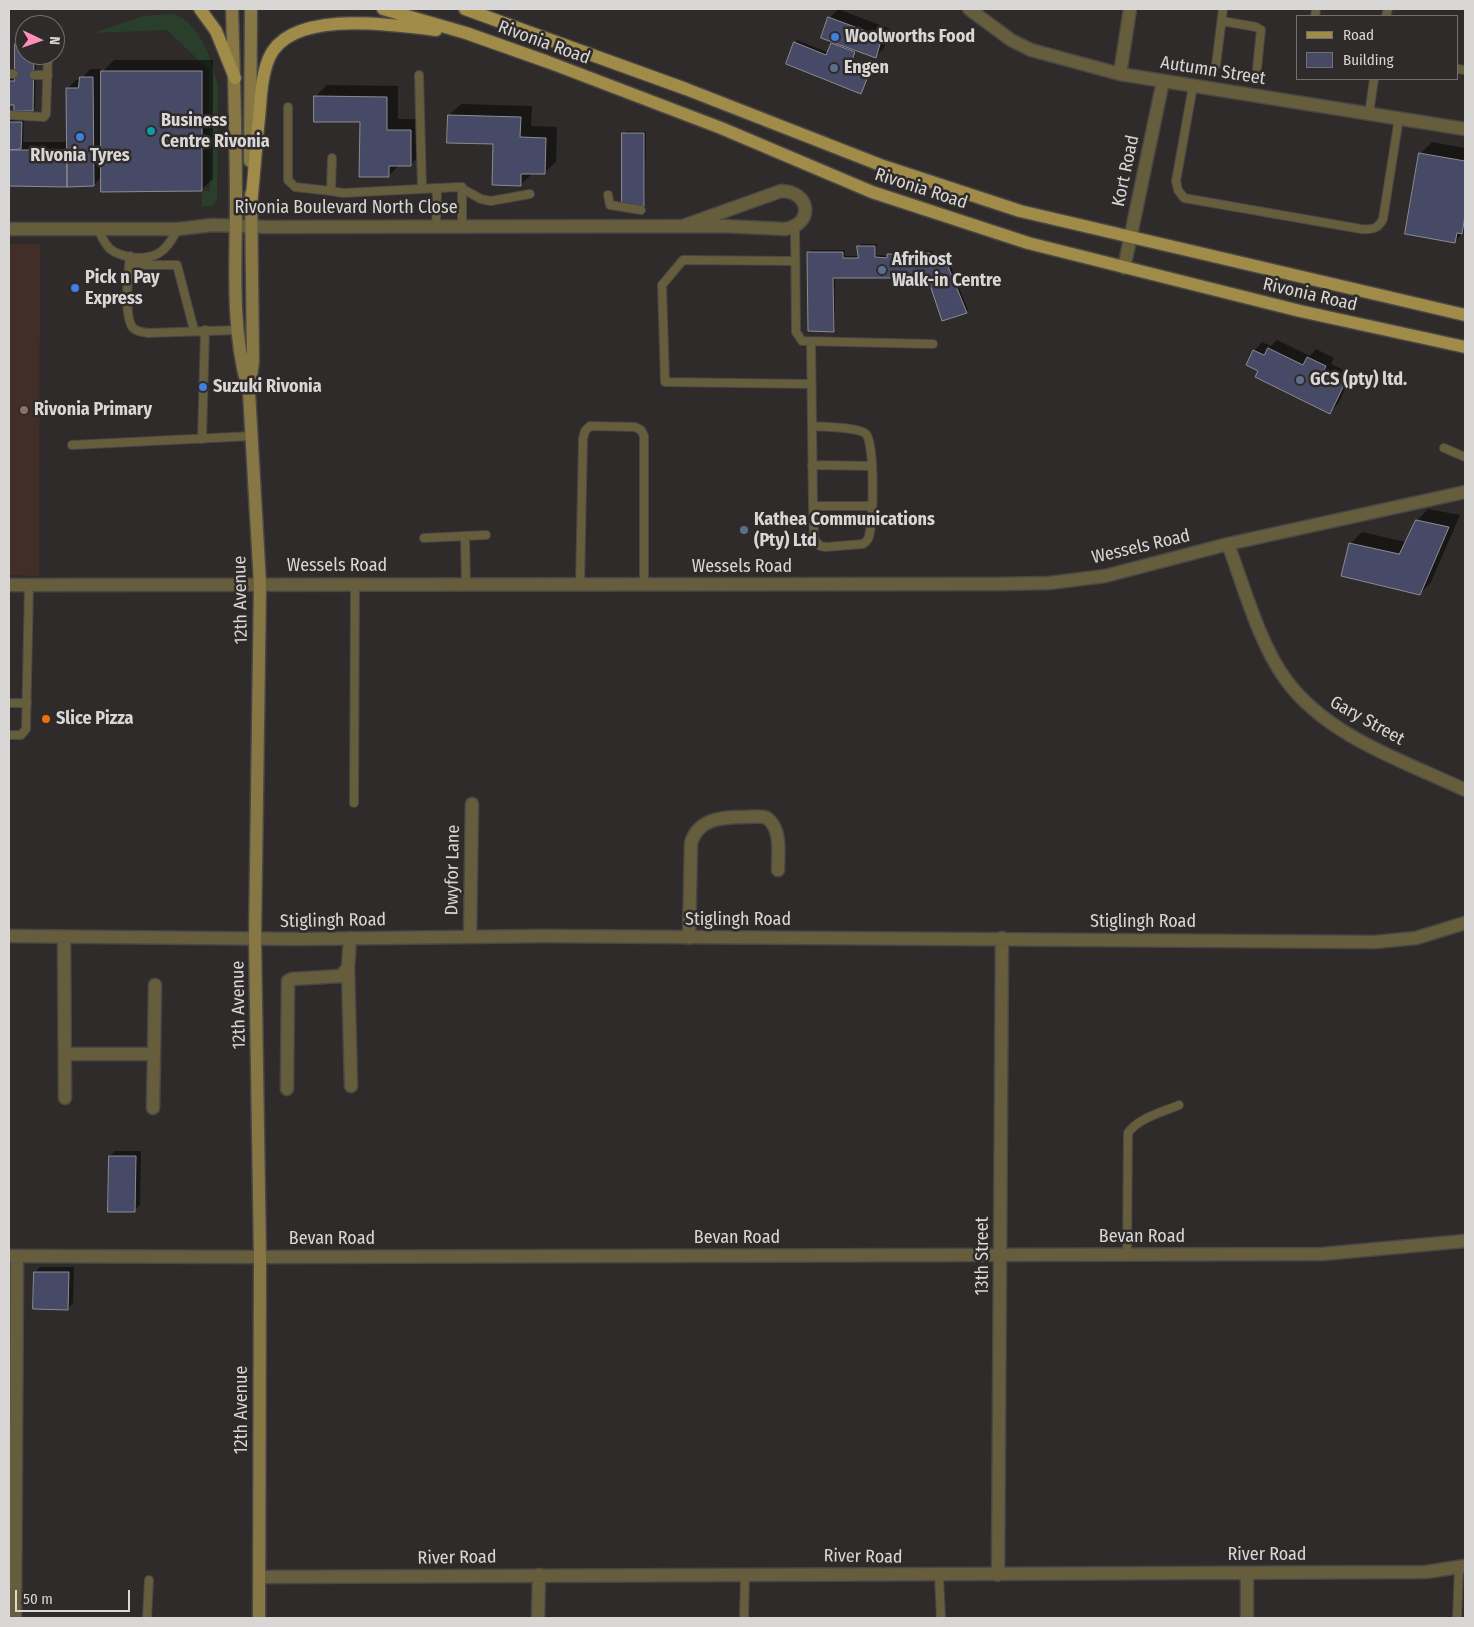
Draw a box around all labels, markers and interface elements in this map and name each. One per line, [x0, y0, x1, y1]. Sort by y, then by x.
north arrow [15, 15, 65, 65]
legend [1296, 15, 1459, 80]
street label: Rivonia Road [495, 16, 593, 70]
place label: Woolworths Food [845, 26, 975, 48]
text: Road [1343, 26, 1374, 44]
marker: Woolworths Food [829, 31, 841, 43]
text: N [46, 36, 63, 45]
text: Building [1343, 51, 1394, 69]
street label: Autumn Street [1159, 52, 1267, 90]
place label: Engen [844, 57, 889, 79]
marker: Engen [828, 62, 840, 74]
place label: Business Centre Rivonia [161, 110, 270, 152]
marker: Business Centre Rivonia [145, 125, 157, 137]
marker: RIvonia Tyres [74, 131, 86, 143]
street label: Kort Road [1108, 133, 1144, 209]
place label: RIvonia Tyres [30, 145, 130, 167]
street label: Rivonia Road [872, 164, 970, 214]
street label: Rivonia Boulevard North Close [234, 197, 458, 219]
place label: Afrihost Walk-in Centre [892, 249, 1001, 292]
marker: Afrihost Walk-in Centre [876, 264, 888, 276]
place label: Pick n Pay Express [85, 267, 160, 310]
street label: Rivonia Road [1261, 274, 1359, 316]
marker: Pick n Pay Express [69, 282, 81, 294]
place label: GCS (pty) ltd. [1310, 369, 1407, 391]
marker: GCS (pty) ltd. [1294, 374, 1306, 386]
place label: Suzuki Rivonia [213, 376, 322, 398]
marker: Suzuki Rivonia [197, 381, 209, 393]
place label: Rivonia Primary [34, 399, 152, 421]
marker: Rivonia Primary [18, 404, 30, 416]
place label: Kathea Communications (Pty) Ltd [754, 509, 935, 552]
marker: Kathea Communications (Pty) Ltd [738, 524, 750, 536]
street label: Wessels Road [1090, 525, 1192, 569]
street label: 12th Avenue [229, 555, 253, 645]
street label: Wessels Road [287, 555, 387, 577]
street label: Wessels Road [692, 556, 792, 578]
street label: Gary Street [1326, 692, 1408, 750]
place label: Slice Pizza [56, 708, 134, 730]
marker: Slice Pizza [40, 713, 52, 725]
street label: Dwyfor Lane [441, 825, 465, 915]
street label: Stiglingh Road [280, 909, 386, 933]
street label: Stiglingh Road [685, 909, 791, 931]
street label: Stiglingh Road [1090, 911, 1196, 933]
street label: 12th Avenue [227, 960, 251, 1050]
street label: 13th Street [972, 1216, 994, 1296]
street label: Bevan Road [1099, 1226, 1185, 1248]
street label: Bevan Road [694, 1227, 780, 1249]
street label: Bevan Road [289, 1228, 375, 1250]
street label: 12th Avenue [231, 1366, 253, 1454]
street label: River Road [1227, 1544, 1307, 1566]
street label: River Road [823, 1546, 903, 1568]
street label: River Road [417, 1547, 497, 1569]
scale bar [18, 1580, 132, 1612]
text: 50 m [23, 1590, 53, 1608]

